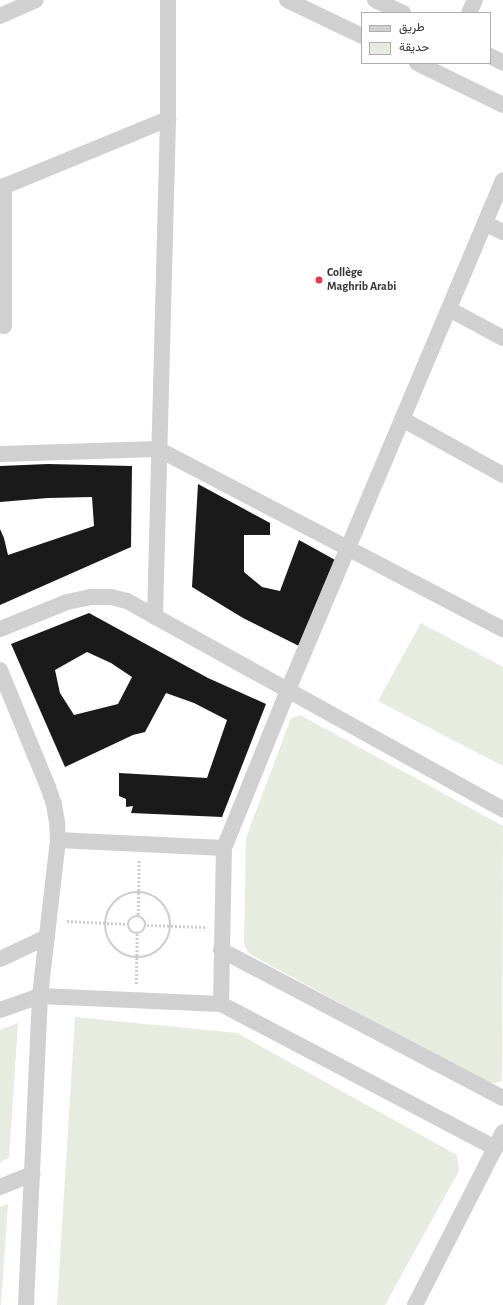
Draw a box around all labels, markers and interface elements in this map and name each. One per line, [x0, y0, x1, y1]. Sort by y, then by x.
legend [361, 12, 491, 64]
text: طريق [399, 21, 424, 33]
text: حديقة [399, 41, 429, 53]
place label: Collège Maghrib Arabi [327, 266, 396, 294]
marker: Collège Maghrib Arabi [314, 275, 324, 285]

